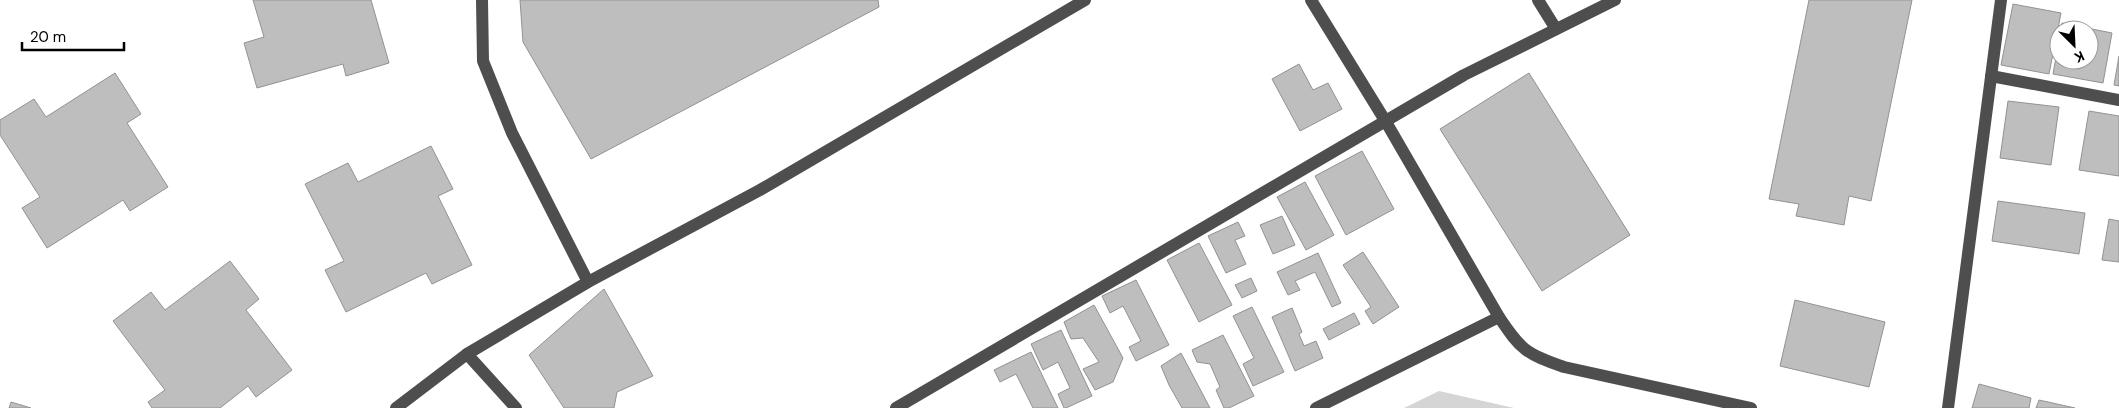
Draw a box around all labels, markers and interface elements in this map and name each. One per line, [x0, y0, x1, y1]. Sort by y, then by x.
scale bar [22, 20, 125, 52]
north arrow [2049, 20, 2099, 70]
text: 20 m [30, 27, 66, 47]
text: K [2071, 47, 2087, 67]

